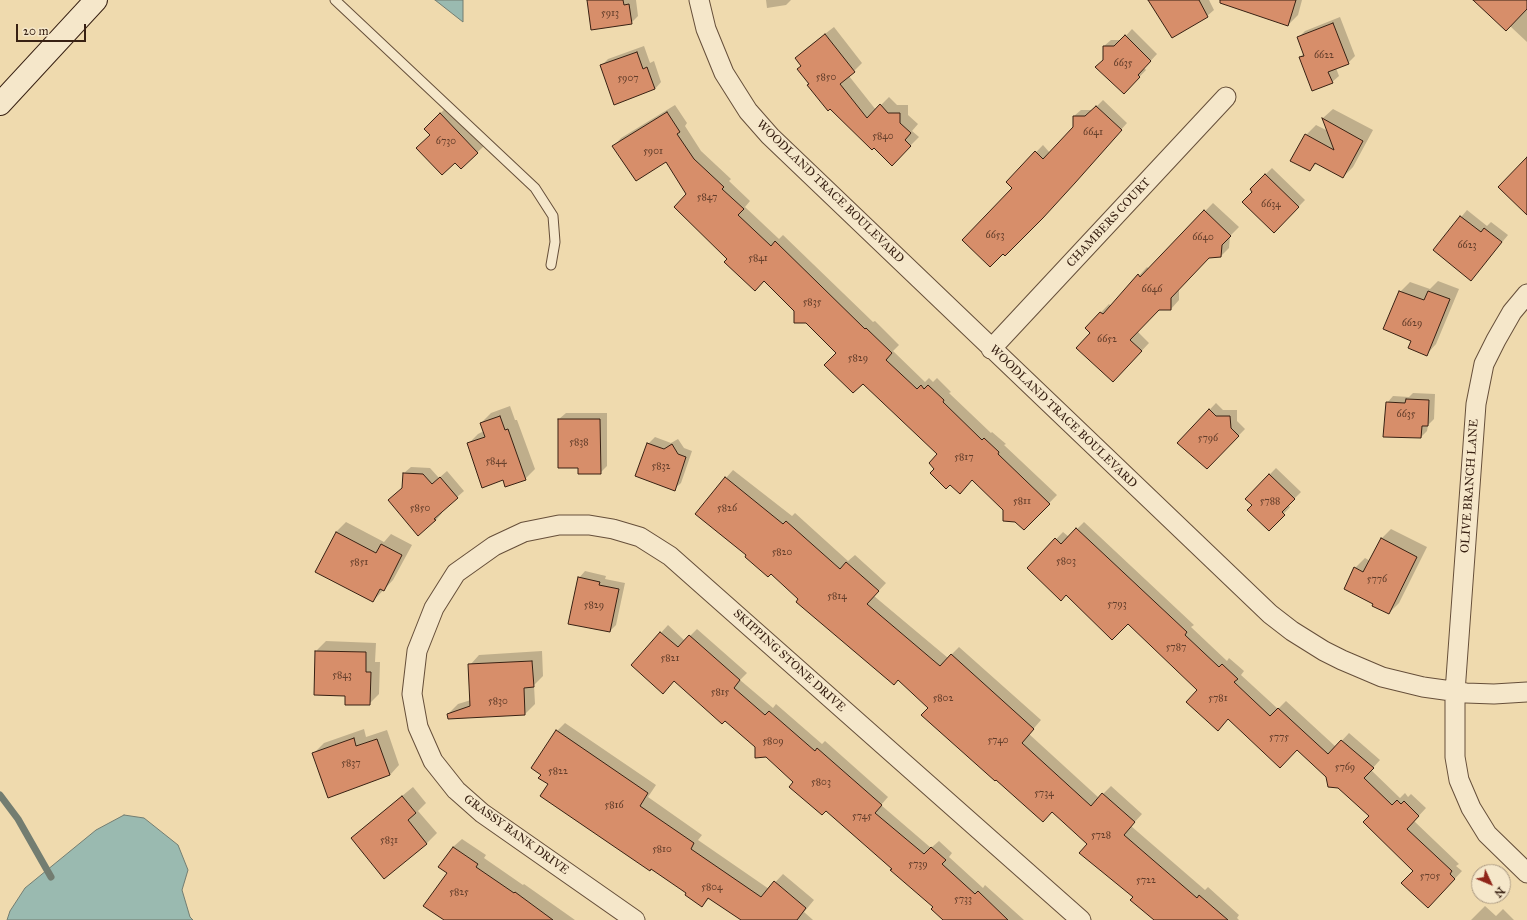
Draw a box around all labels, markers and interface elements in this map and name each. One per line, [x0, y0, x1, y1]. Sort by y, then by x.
house number: 5913 [601, 8, 619, 20]
scale bar [18, 16, 88, 42]
text: 20 m [23, 24, 49, 38]
house number: 6622 [1314, 50, 1334, 62]
house number: 6635 [1114, 58, 1132, 70]
house number: 5850 [816, 72, 836, 84]
house number: 5907 [617, 73, 639, 85]
street label: WOODLAND TRACE BOULEVARD [753, 118, 907, 266]
house number: 6641 [1083, 127, 1103, 139]
house number: 5840 [872, 131, 894, 143]
house number: 6730 [436, 136, 456, 148]
house number: 5901 [643, 146, 663, 158]
street label: CHAMBERS COURT [1064, 175, 1154, 271]
house number: 5847 [697, 192, 717, 204]
house number: 6634 [1261, 199, 1281, 211]
house number: 6653 [986, 230, 1004, 242]
house number: 6640 [1192, 232, 1214, 244]
house number: 6623 [1457, 240, 1477, 252]
house number: 5841 [748, 253, 768, 265]
house number: 6646 [1142, 284, 1162, 296]
house number: 5835 [803, 297, 821, 309]
house number: 6629 [1402, 318, 1422, 330]
house number: 6652 [1097, 334, 1117, 346]
street label: WOODLAND TRACE BOULEVARD [986, 343, 1140, 491]
house number: 5829 [848, 353, 868, 365]
house number: 6635 [1397, 409, 1415, 421]
street label: OLIVE BRANCH LANE [1458, 419, 1482, 553]
house number: 5796 [1198, 433, 1218, 445]
house number: 5838 [569, 437, 589, 449]
house number: 5817 [954, 452, 974, 464]
house number: 5844 [485, 456, 507, 468]
house number: 5832 [652, 461, 670, 473]
house number: 5811 [1013, 496, 1031, 508]
house number: 5788 [1260, 496, 1280, 508]
house number: 5850 [410, 503, 430, 515]
house number: 5826 [717, 503, 737, 515]
house number: 5820 [772, 547, 792, 559]
house number: 5803 [1056, 556, 1076, 568]
house number: 5851 [350, 557, 368, 569]
house number: 5776 [1367, 574, 1387, 586]
house number: 5814 [827, 591, 847, 603]
house number: 5793 [1107, 599, 1127, 611]
house number: 5829 [584, 600, 604, 612]
street label: SKIPPING STONE DRIVE [730, 607, 848, 715]
house number: 5787 [1166, 642, 1186, 654]
house number: 5821 [661, 653, 679, 665]
house number: 5843 [332, 670, 352, 682]
house number: 5815 [711, 687, 729, 699]
house number: 5802 [933, 693, 953, 705]
house number: 5781 [1208, 693, 1228, 705]
house number: 5830 [488, 696, 508, 708]
house number: 5775 [1269, 732, 1289, 744]
house number: 5740 [987, 735, 1009, 747]
house number: 5809 [762, 736, 784, 748]
house number: 5837 [341, 758, 361, 770]
house number: 5769 [1335, 762, 1355, 774]
house number: 5822 [548, 766, 568, 778]
house number: 5803 [811, 777, 831, 789]
house number: 5734 [1034, 788, 1054, 800]
street label: GRASSY BANK DRIVE [461, 792, 571, 878]
house number: 5816 [604, 800, 624, 812]
house number: 5745 [852, 811, 872, 823]
house number: 5728 [1091, 830, 1111, 842]
house number: 5831 [380, 835, 398, 847]
house number: 5810 [652, 844, 672, 856]
house number: 5739 [908, 859, 928, 871]
north arrow [1471, 864, 1511, 904]
house number: 5705 [1420, 871, 1440, 883]
house number: 5722 [1136, 875, 1156, 887]
house number: 5804 [701, 882, 723, 894]
text: N [1491, 884, 1507, 900]
house number: 5825 [449, 887, 469, 899]
house number: 5733 [954, 894, 972, 906]

